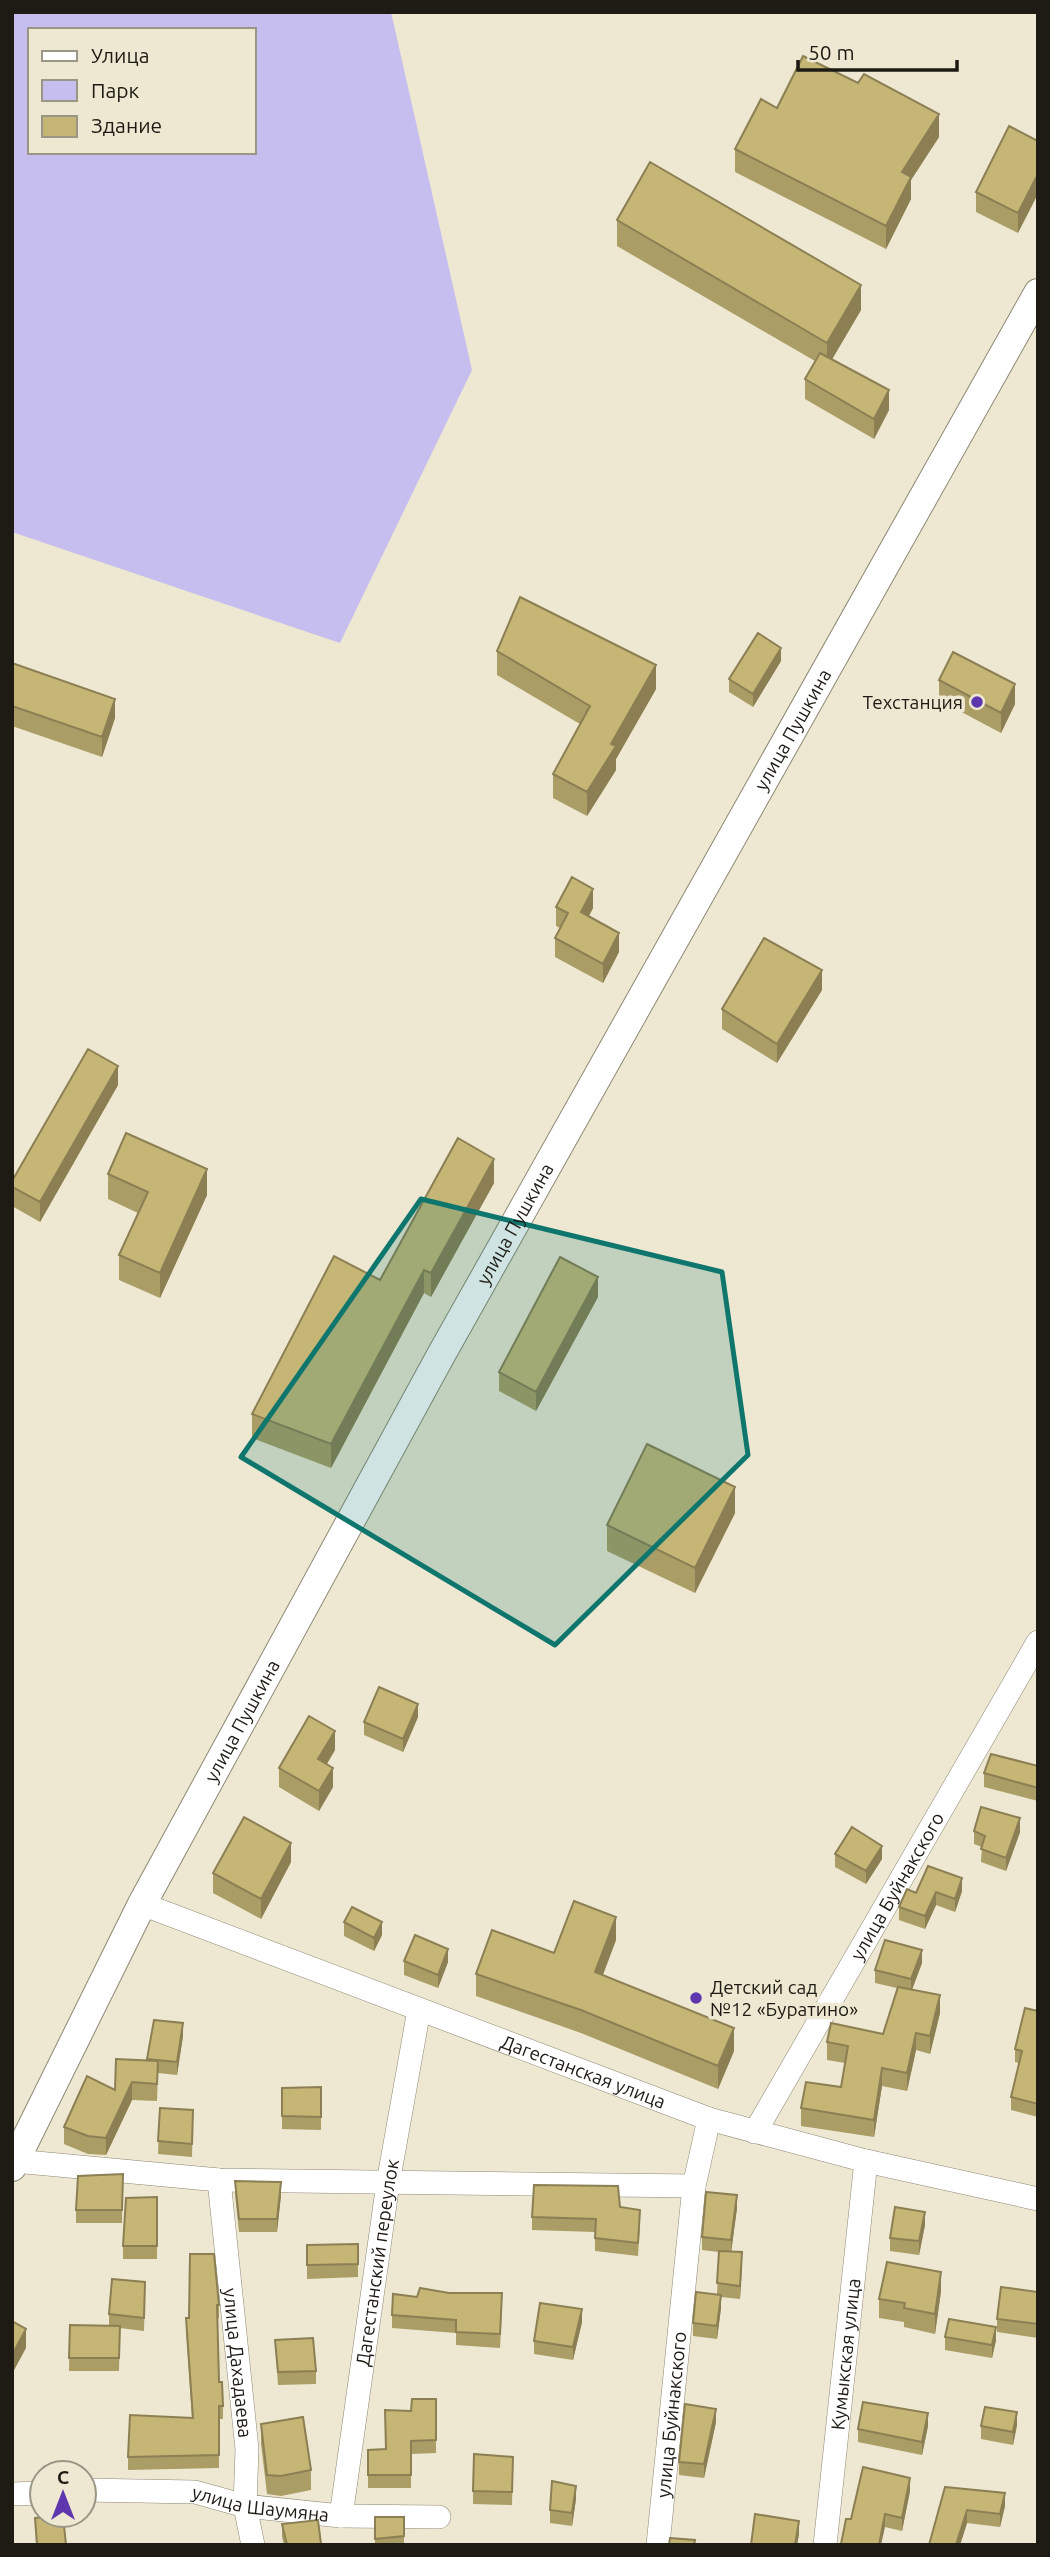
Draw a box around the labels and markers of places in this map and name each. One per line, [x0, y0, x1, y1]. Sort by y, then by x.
place label: Техстанция [863, 691, 963, 713]
marker: Техстанция [969, 694, 985, 710]
place label: Детский сад №12 «Буратино» [710, 1976, 858, 2020]
marker: Детский сад №12 «Буратино» [688, 1990, 704, 2006]

